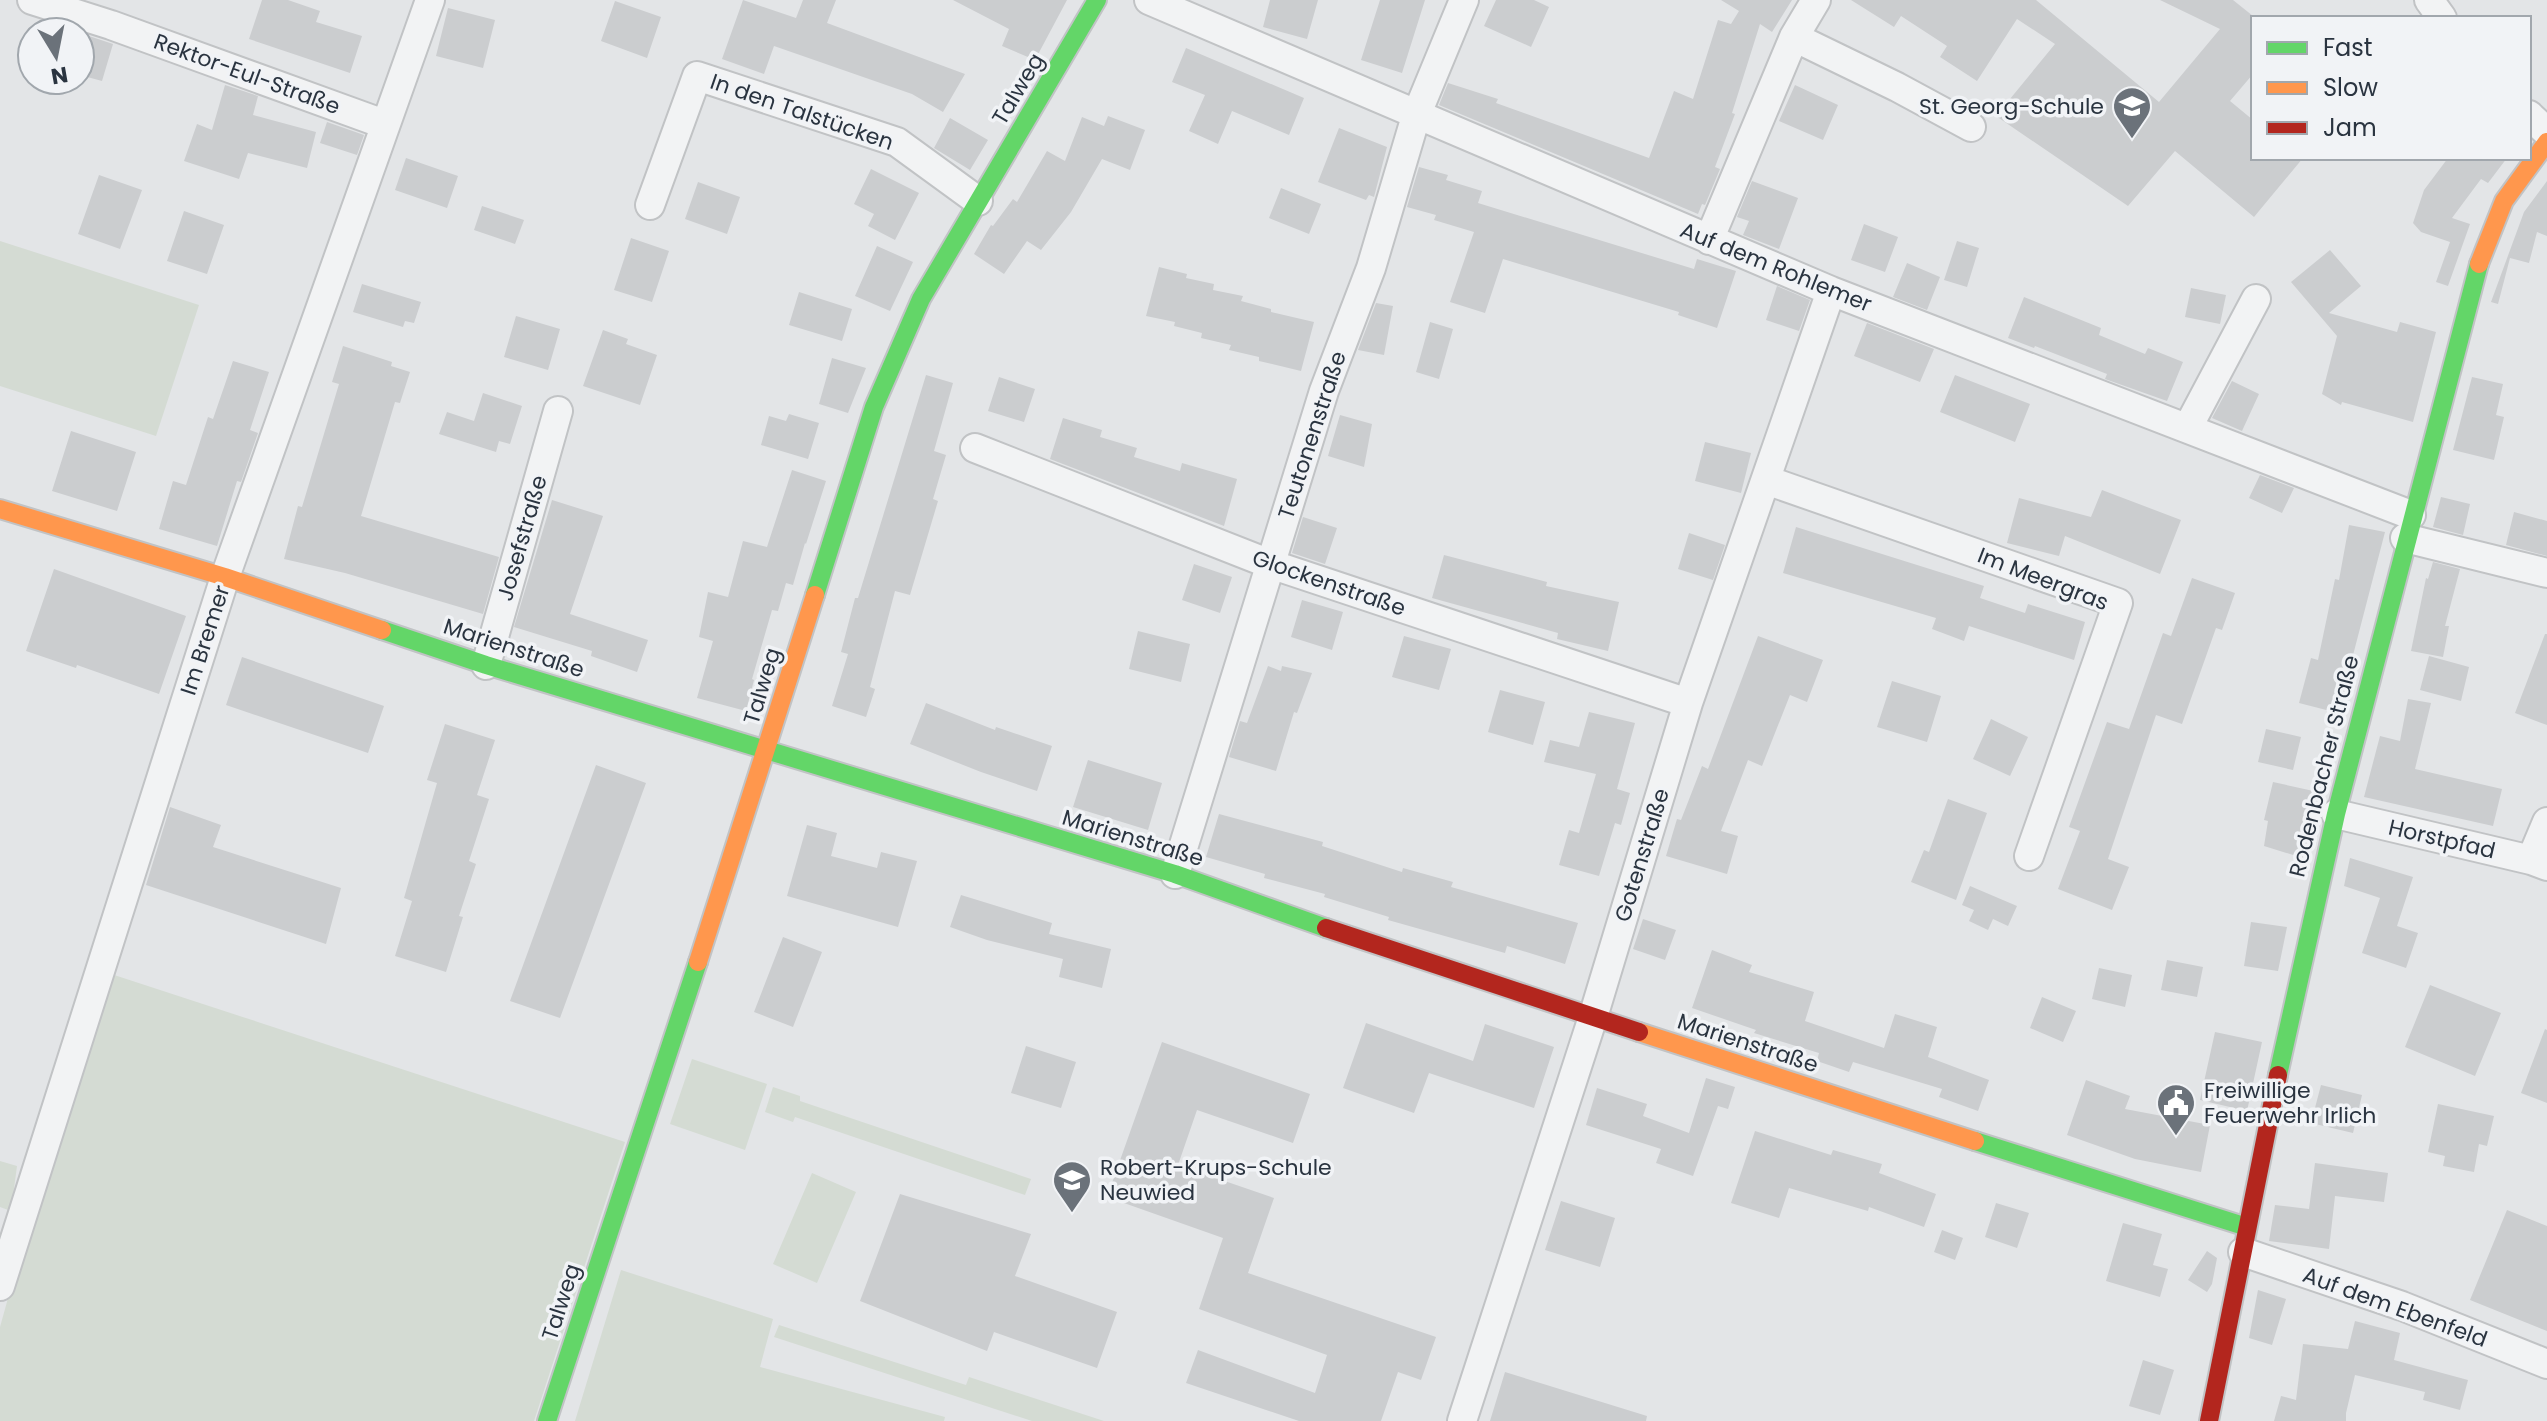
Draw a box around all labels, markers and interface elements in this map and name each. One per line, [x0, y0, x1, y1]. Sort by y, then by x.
north arrow [16, 16, 96, 96]
legend [2251, 16, 2531, 160]
street label: Rektor-Eul-Straße [149, 26, 345, 122]
text: Fast [2323, 31, 2373, 64]
street label: Talweg [984, 47, 1052, 131]
text: N [49, 59, 70, 92]
street label: In den Talstücken [706, 66, 898, 158]
text: Slow [2323, 71, 2378, 104]
school or university icon: St. Georg-Schule [2111, 85, 2153, 140]
place label: St. Georg-Schule [1919, 91, 2104, 122]
text: Jam [2323, 111, 2377, 144]
street label: Auf dem Rohlemer [1676, 214, 1876, 320]
street label: Teutonenstraße [1270, 347, 1354, 523]
street label: Josefstraße [489, 472, 555, 604]
street label: Im Meergras [1973, 540, 2113, 618]
street label: Glockenstraße [1248, 542, 1410, 624]
street label: Im Bremer [173, 581, 237, 699]
street label: Marienstraße [440, 611, 588, 685]
street label: Talweg [736, 644, 788, 728]
street label: Rodenbacher Straße [2281, 652, 2367, 880]
street label: Gotenstraße [1607, 784, 1677, 926]
street label: Marienstraße [1058, 802, 1208, 874]
street label: Horstpfad [2385, 812, 2499, 866]
street label: Marienstraße [1674, 1006, 1822, 1080]
place label: Freiwillige Feuerwehr Irlich [2204, 1075, 2376, 1131]
public building icon: Freiwillige Feuerwehr Irlich [2155, 1082, 2197, 1137]
place label: Robert-Krups-Schule Neuwied [1100, 1152, 1332, 1208]
school or university icon: Robert-Krups-Schule Neuwied [1051, 1159, 1093, 1214]
street label: Auf dem Ebenfeld [2298, 1259, 2492, 1355]
street label: Talweg [534, 1260, 588, 1344]

